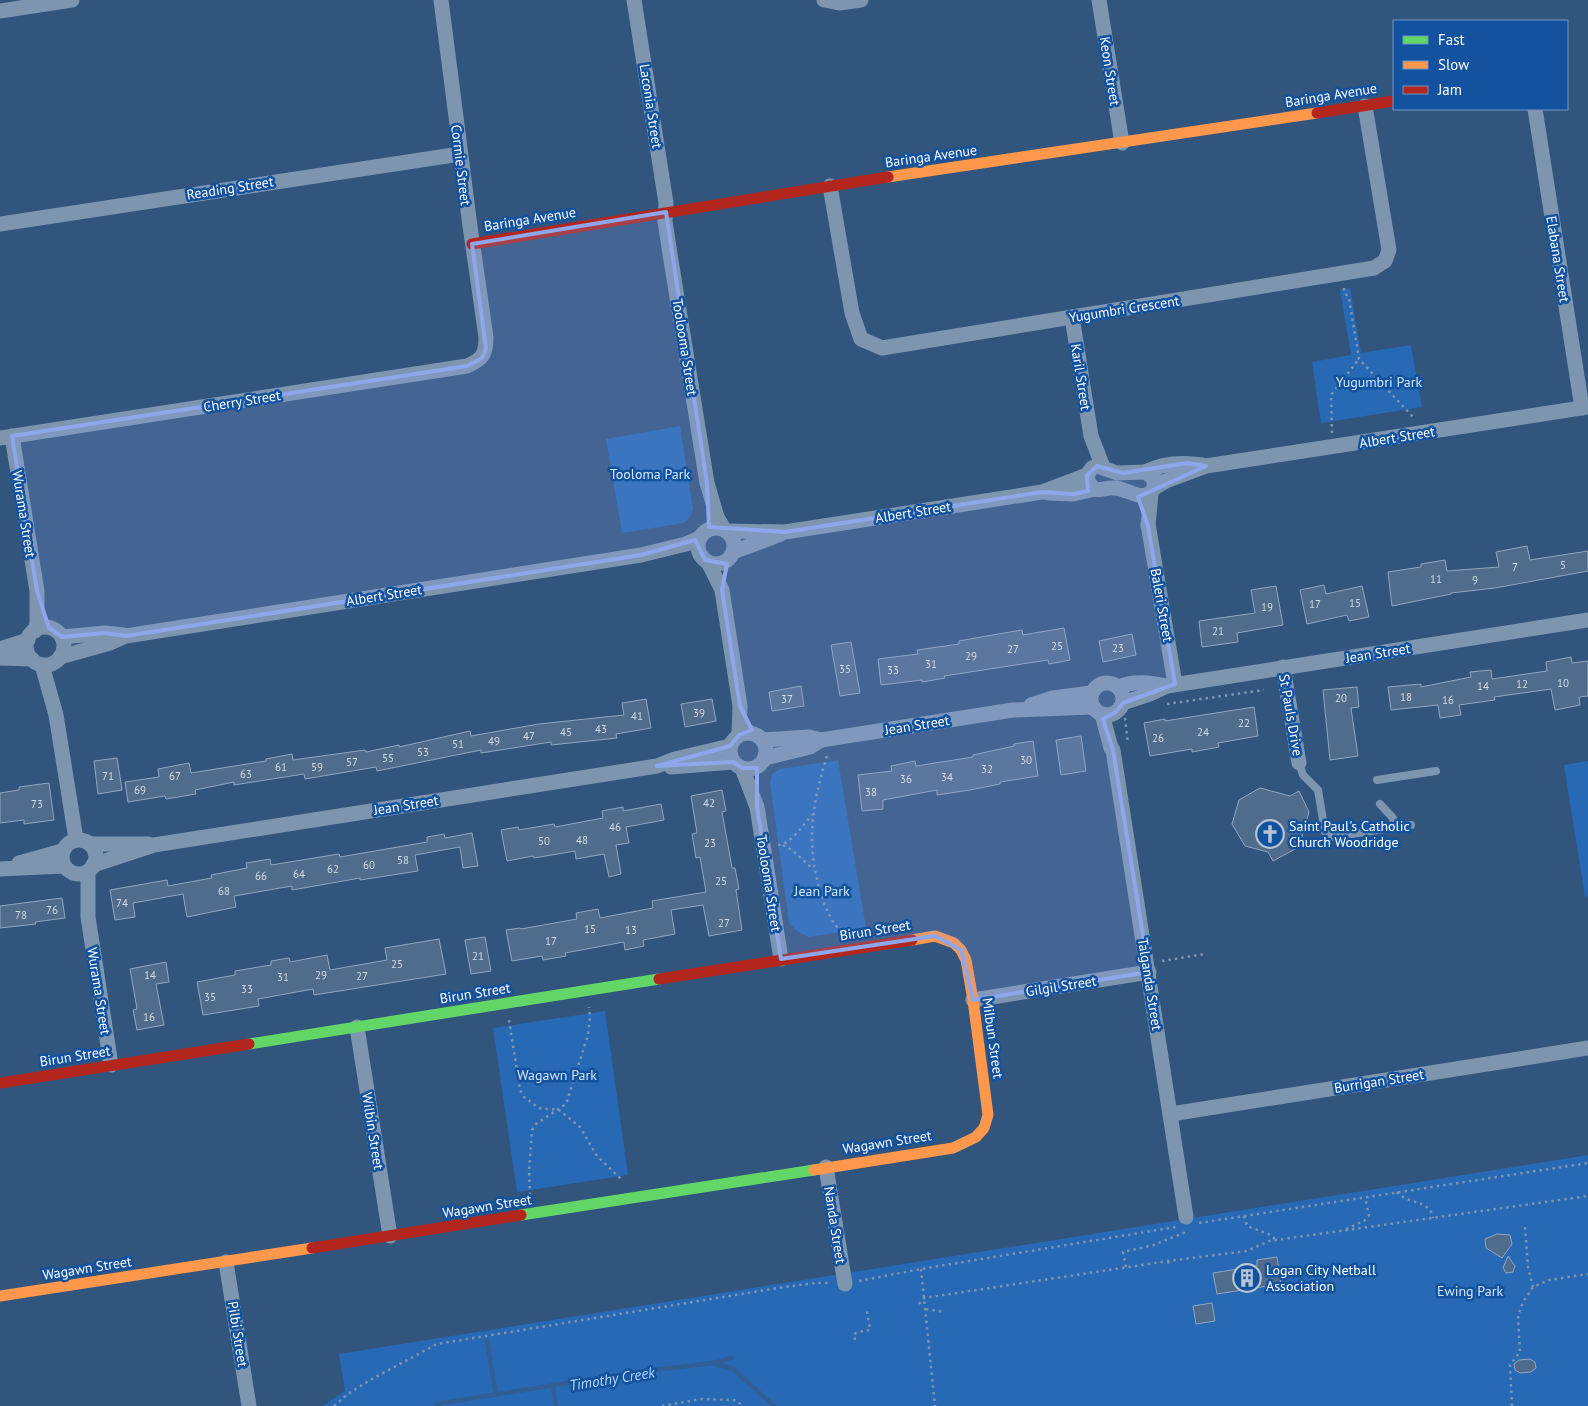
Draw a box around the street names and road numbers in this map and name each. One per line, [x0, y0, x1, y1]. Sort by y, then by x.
street label: Keon Street [1096, 35, 1124, 107]
street label: Laconia Street [635, 62, 667, 150]
street label: Baringa Avenue [1284, 79, 1378, 111]
street label: Cormie Street [447, 123, 475, 207]
street label: Baringa Avenue [884, 141, 978, 171]
street label: Reading Street [185, 172, 275, 204]
street label: Baringa Avenue [483, 203, 577, 235]
street label: Elabana Street [1542, 215, 1574, 304]
street label: Yugumbri Crescent [1067, 291, 1181, 327]
street label: Toolooma Street [668, 297, 702, 397]
street label: Karil Street [1067, 342, 1095, 412]
street label: Cherry Street [202, 386, 282, 416]
street label: Albert Street [1358, 422, 1436, 452]
street label: Wurama Street [8, 469, 40, 559]
street label: Albert Street [874, 497, 952, 527]
street label: Baleri Street [1147, 567, 1177, 643]
street label: Albert Street [345, 580, 423, 610]
street label: Jean Street [1343, 639, 1412, 667]
street label: St Pauls Drive [1275, 673, 1307, 757]
street label: Jean Street [882, 711, 951, 739]
street label: Jean Street [371, 791, 440, 819]
street label: Toolooma Street [752, 833, 786, 933]
street label: Birun Street [838, 915, 912, 944]
street label: Talganda Street [1134, 936, 1166, 1032]
street label: Wurama Street [83, 946, 115, 1036]
street label: Gilgil Street [1024, 971, 1098, 1000]
street label: Birun Street [438, 978, 512, 1007]
street label: Milbun Street [978, 997, 1008, 1080]
street label: Birun Street [38, 1041, 112, 1070]
street label: Burrigan Street [1333, 1065, 1425, 1097]
street label: Wilbin Street [358, 1091, 388, 1171]
street label: Wagawn Street [841, 1126, 933, 1158]
street label: Nanda Street [820, 1185, 850, 1265]
street label: Wagawn Street [441, 1190, 533, 1222]
street label: Wagawn Street [41, 1252, 133, 1284]
street label: Pilbi Street [224, 1300, 252, 1368]

